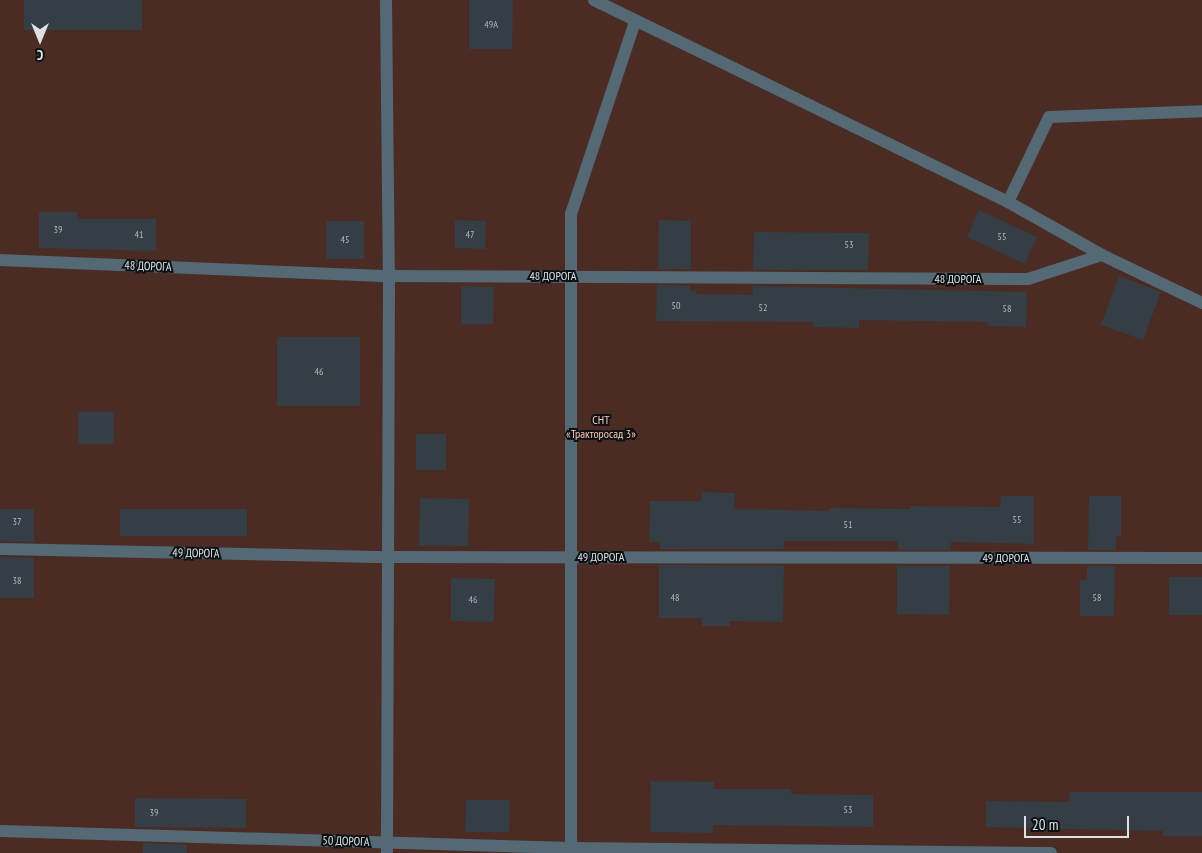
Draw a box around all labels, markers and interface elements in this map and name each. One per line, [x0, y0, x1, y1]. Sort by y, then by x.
north arrow [15, 15, 65, 65]
house number: 49А [484, 19, 498, 31]
text: С [37, 46, 43, 64]
house number: 39 [54, 224, 62, 236]
house number: 41 [135, 229, 143, 241]
house number: 47 [466, 229, 474, 241]
house number: 55 [998, 231, 1006, 243]
house number: 45 [341, 234, 349, 246]
house number: 53 [845, 239, 853, 251]
street label: 48 ДОРОГА [124, 258, 172, 274]
street label: 48 ДОРОГА [529, 269, 577, 283]
street label: 48 ДОРОГА [934, 272, 982, 286]
house number: 50 [672, 300, 680, 312]
house number: 52 [759, 302, 767, 314]
house number: 58 [1003, 303, 1011, 315]
house number: 46 [315, 366, 323, 378]
park label: СНТ «Тракторосад 3» [566, 413, 636, 441]
house number: 55 [1013, 514, 1021, 526]
house number: 37 [13, 516, 21, 528]
house number: 51 [844, 519, 852, 531]
street label: 49 ДОРОГА [172, 545, 220, 561]
street label: 49 ДОРОГА [577, 550, 625, 564]
street label: 49 ДОРОГА [982, 551, 1030, 565]
house number: 38 [13, 575, 21, 587]
house number: 48 [671, 592, 679, 604]
house number: 58 [1093, 592, 1101, 604]
house number: 46 [469, 594, 477, 606]
house number: 53 [844, 804, 852, 816]
scale bar [1027, 806, 1132, 838]
house number: 39 [150, 807, 158, 819]
text: 20 m [1032, 815, 1058, 834]
street label: 50 ДОРОГА [322, 833, 370, 849]

